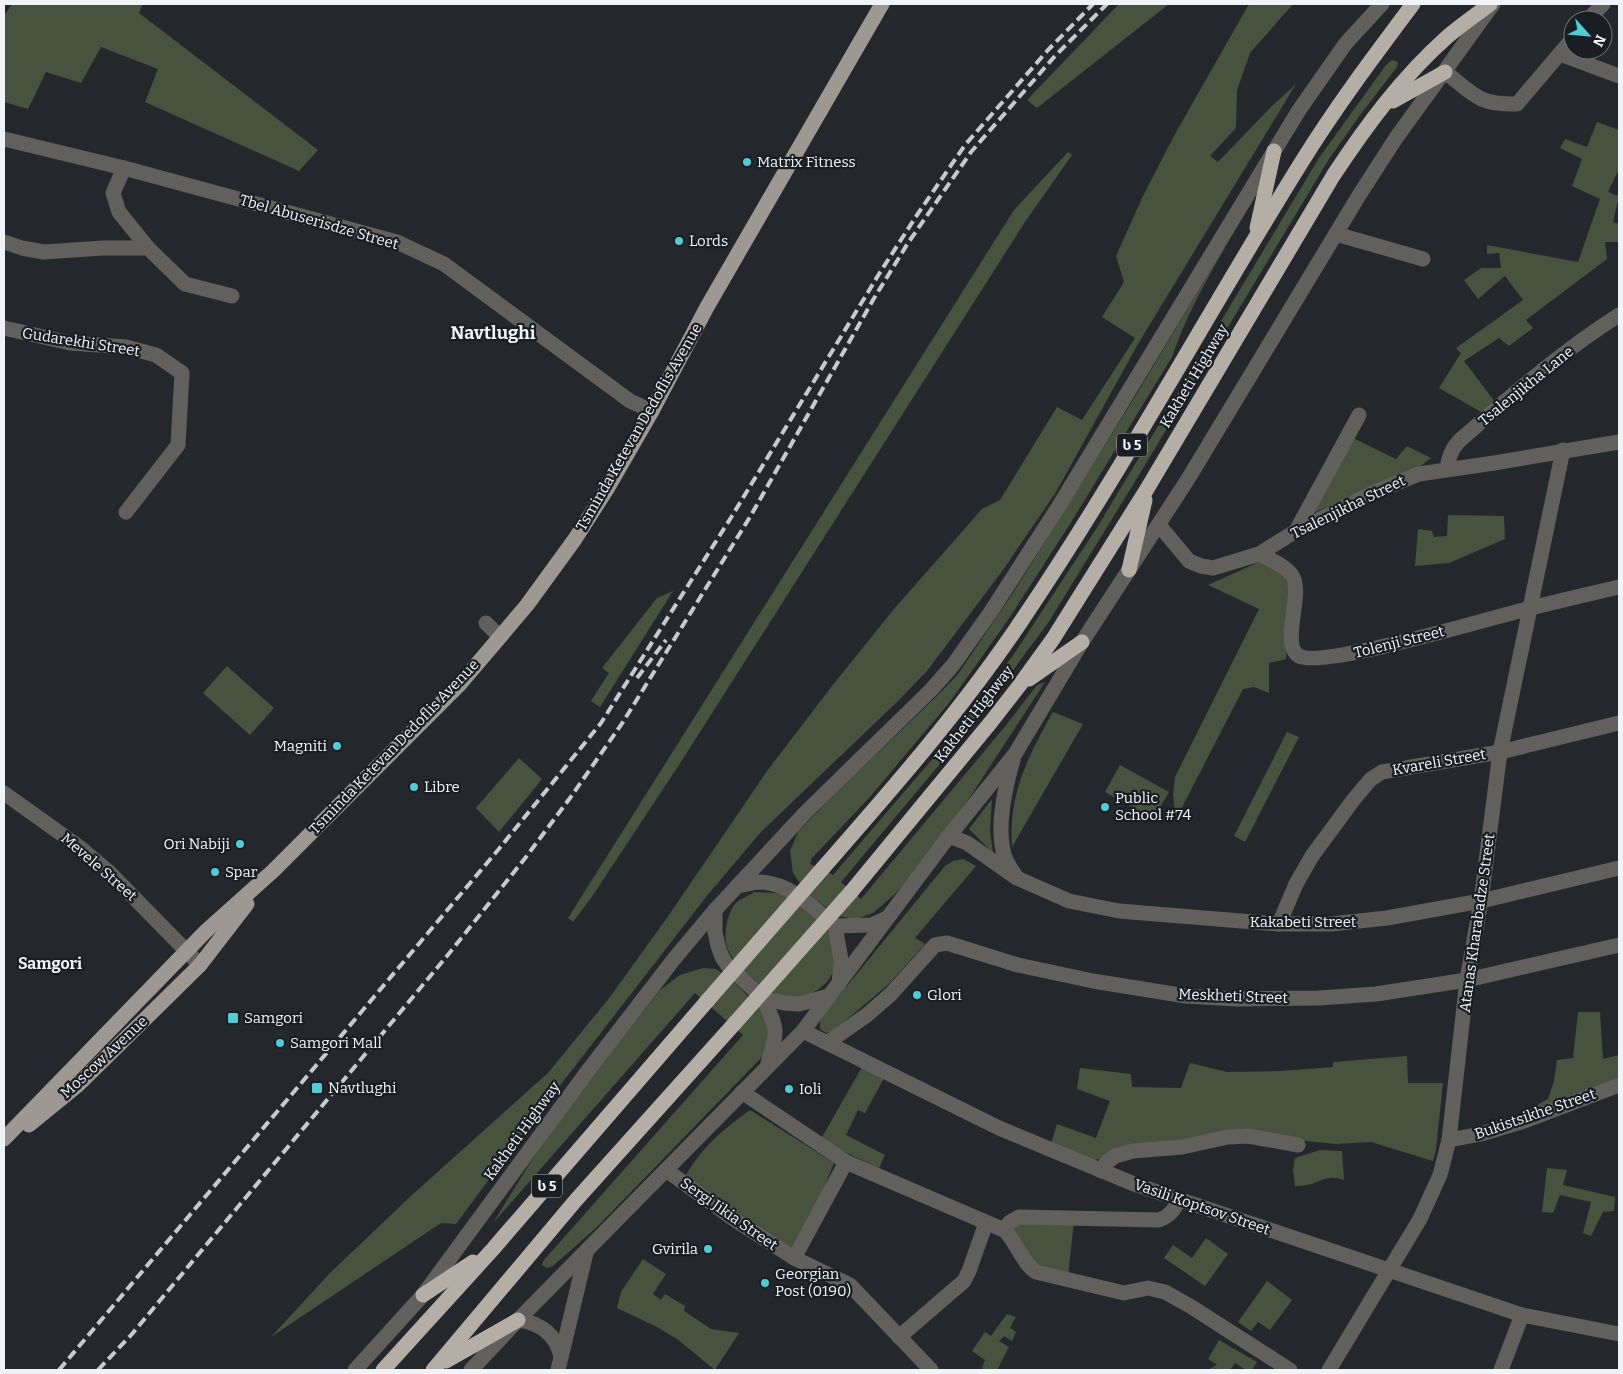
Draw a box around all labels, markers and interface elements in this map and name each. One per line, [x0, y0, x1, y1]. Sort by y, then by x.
north arrow [1563, 10, 1613, 60]
text: N [1589, 32, 1609, 50]
place label: Matrix Fitness [757, 153, 856, 171]
marker: Matrix Fitness [741, 156, 753, 168]
street label: Tbel Abuserisdze Street [238, 191, 401, 253]
place label: Lords [689, 232, 728, 250]
marker: Lords [673, 235, 685, 247]
street label: Tsminda Ketevan Dedoflis Avenue [572, 320, 706, 534]
street label: Kakheti Highway [1156, 321, 1232, 431]
district label: Navtlughi [451, 322, 536, 344]
street label: Gudarekhi Street [21, 324, 142, 360]
street label: Tsalenjikha Lane [1475, 342, 1577, 430]
road number: ს 5 [1117, 434, 1147, 456]
street label: Tsalenjikha Street [1288, 471, 1409, 543]
street label: Tolenji Street [1352, 622, 1447, 662]
street label: Tsminda Ketevan Dedoflis Avenue [305, 656, 483, 838]
street label: Kakheti Highway [931, 662, 1017, 766]
place label: Magniti [274, 737, 328, 755]
marker: Magniti [331, 740, 343, 752]
street label: Kvareli Street [1391, 745, 1488, 779]
place label: Libre [424, 778, 460, 796]
marker: Libre [408, 781, 420, 793]
place label: Public School #74 [1115, 789, 1192, 824]
marker: Public School #74 [1099, 801, 1111, 813]
street label: Mevele Street [57, 829, 141, 905]
street label: Atanas Kharabadze Street [1456, 832, 1499, 1014]
place label: Ori Nabiji [164, 835, 231, 853]
marker: Ori Nabiji [234, 838, 246, 850]
place label: Spar [225, 863, 258, 881]
marker: Spar [209, 866, 221, 878]
street label: Kakabeti Street [1250, 913, 1357, 931]
district label: Samgori [18, 954, 82, 973]
street label: Meskheti Street [1178, 985, 1289, 1007]
place label: Glori [927, 986, 962, 1004]
marker: Glori [911, 989, 923, 1001]
place label: Samgori [244, 1009, 303, 1027]
marker: Samgori [226, 1011, 240, 1025]
street label: Moscow Avenue [57, 1012, 151, 1102]
place label: Samgori Mall [290, 1034, 382, 1052]
marker: Samgori Mall [274, 1037, 286, 1049]
street label: Kakheti Highway [480, 1078, 564, 1184]
place label: Navtlughi [328, 1079, 397, 1097]
place label: Ioli [799, 1080, 822, 1098]
marker: Navtlughi [310, 1081, 324, 1095]
marker: Ioli [783, 1083, 795, 1095]
street label: Bukistsikhe Street [1472, 1085, 1598, 1143]
road number: ს 5 [532, 1174, 562, 1198]
street label: Sergi Jikia Street [677, 1174, 782, 1255]
street label: Vasili Koptsov Street [1132, 1175, 1273, 1239]
place label: Gvirila [652, 1240, 698, 1258]
marker: Gvirila [702, 1243, 714, 1255]
place label: Georgian Post (0190) [775, 1265, 851, 1300]
marker: Georgian Post (0190) [759, 1277, 771, 1289]

